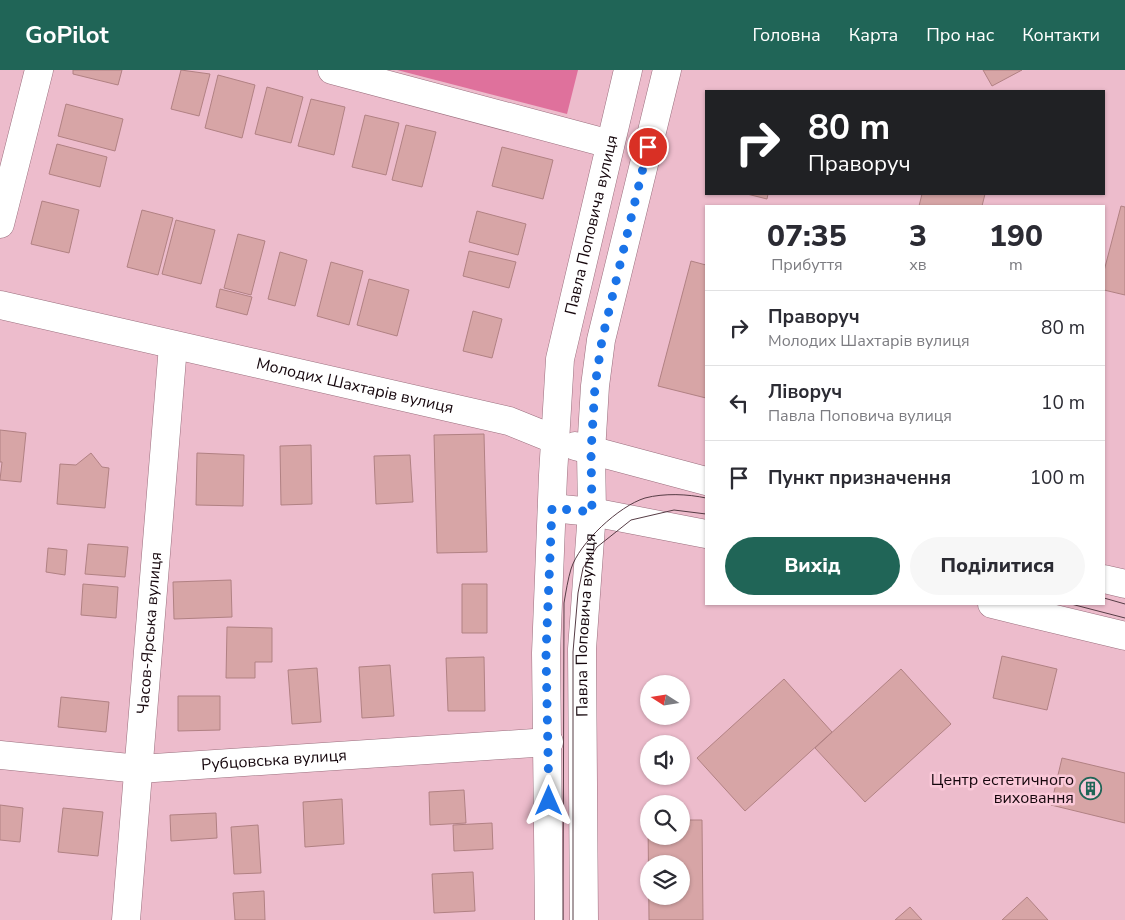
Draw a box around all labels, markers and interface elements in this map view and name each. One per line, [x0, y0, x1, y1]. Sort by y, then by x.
text: GoPilot [25, 19, 109, 51]
text: Головна [752, 23, 821, 47]
text: Карта [849, 23, 898, 47]
text: Про нас [926, 23, 994, 47]
text: Контакти [1022, 23, 1100, 47]
text: 80 m [808, 104, 890, 151]
icon: right [725, 110, 790, 175]
pin [627, 126, 669, 168]
street label: Павла Поповича вулиця [560, 133, 623, 317]
icon: arrive [634, 133, 662, 161]
text: Праворуч [808, 149, 911, 179]
text: 07:35 [767, 216, 847, 257]
text: 3 [909, 216, 927, 257]
text: 190 [989, 216, 1043, 257]
text: Прибуття [771, 254, 843, 276]
text: хв [909, 254, 927, 276]
text: m [1009, 254, 1023, 276]
text: Праворуч [768, 304, 860, 330]
icon: right [725, 314, 753, 342]
text: 80 m [1041, 315, 1085, 341]
text: Молодих Шахтарів вулиця [768, 330, 970, 352]
street label: Молодих Шахтарів вулиця [254, 353, 456, 419]
text: Ліворуч [768, 379, 842, 405]
icon: left [725, 389, 753, 417]
text: 10 m [1041, 390, 1085, 416]
text: Павла Поповича вулиця [768, 405, 952, 427]
icon: arrive [725, 464, 753, 492]
text: Пункт призначення [768, 465, 951, 491]
text: 100 m [1030, 465, 1085, 491]
street label: Павла Поповича вулиця [571, 532, 601, 717]
button: Вихід [725, 537, 900, 595]
button: Поділитися [910, 537, 1085, 595]
street label: Часов-Ярська вулиця [132, 551, 167, 715]
north arrow [640, 675, 690, 725]
map controls [640, 675, 690, 905]
button: sound [640, 735, 690, 785]
street label: Рубцовська вулиця [201, 744, 347, 776]
place label: Центр естетичного виховання [931, 769, 1074, 809]
position arrow [522, 774, 574, 826]
building icon: Центр естетичного виховання [1078, 777, 1102, 801]
button: search [640, 795, 690, 845]
button: layers [640, 855, 690, 905]

